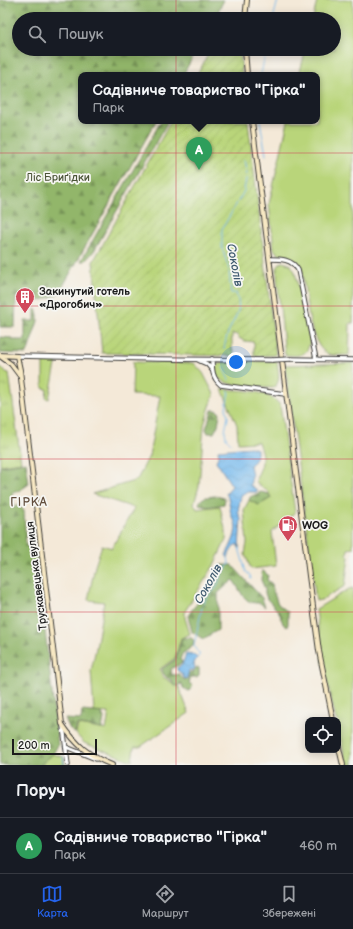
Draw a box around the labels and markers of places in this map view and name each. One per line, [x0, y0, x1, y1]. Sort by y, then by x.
pin: A [186, 137, 212, 170]
place label: Закинутий готель «Дрогобич» [39, 285, 130, 311]
building icon: Закинутий готель «Дрогобич» [14, 286, 36, 314]
fuel station icon: WOG [277, 514, 299, 542]
place label: WOG [302, 519, 328, 532]

